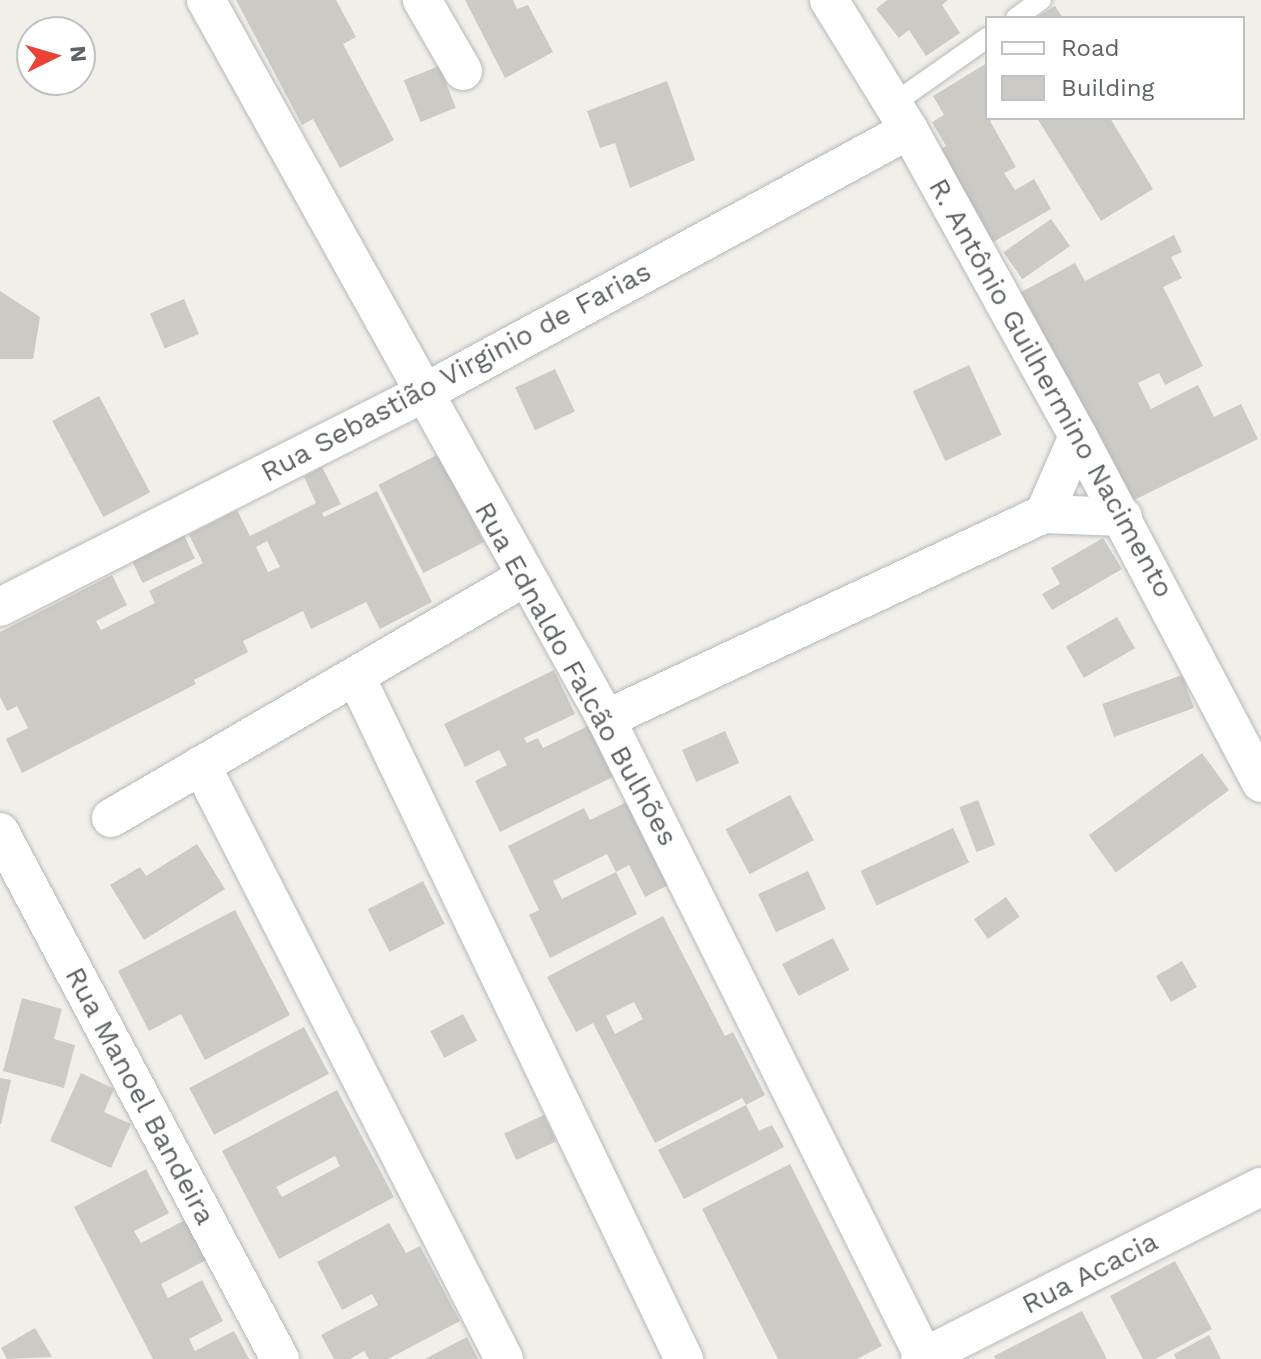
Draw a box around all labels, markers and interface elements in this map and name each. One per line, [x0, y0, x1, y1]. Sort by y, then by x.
north arrow [16, 16, 96, 96]
legend [985, 16, 1245, 120]
text: Road [1061, 34, 1120, 62]
text: N [65, 45, 92, 63]
text: Building [1061, 74, 1154, 102]
street label: R. Antônio Guilhermino Nacimento [921, 172, 1181, 604]
street label: Rua Sebastião Virginio de Farias [254, 254, 658, 490]
street label: Rua Ednaldo Falcão Bulhões [467, 496, 685, 852]
street label: Rua Manoel Bandeira [57, 961, 223, 1231]
street label: Rua Acacia [1016, 1224, 1164, 1322]

